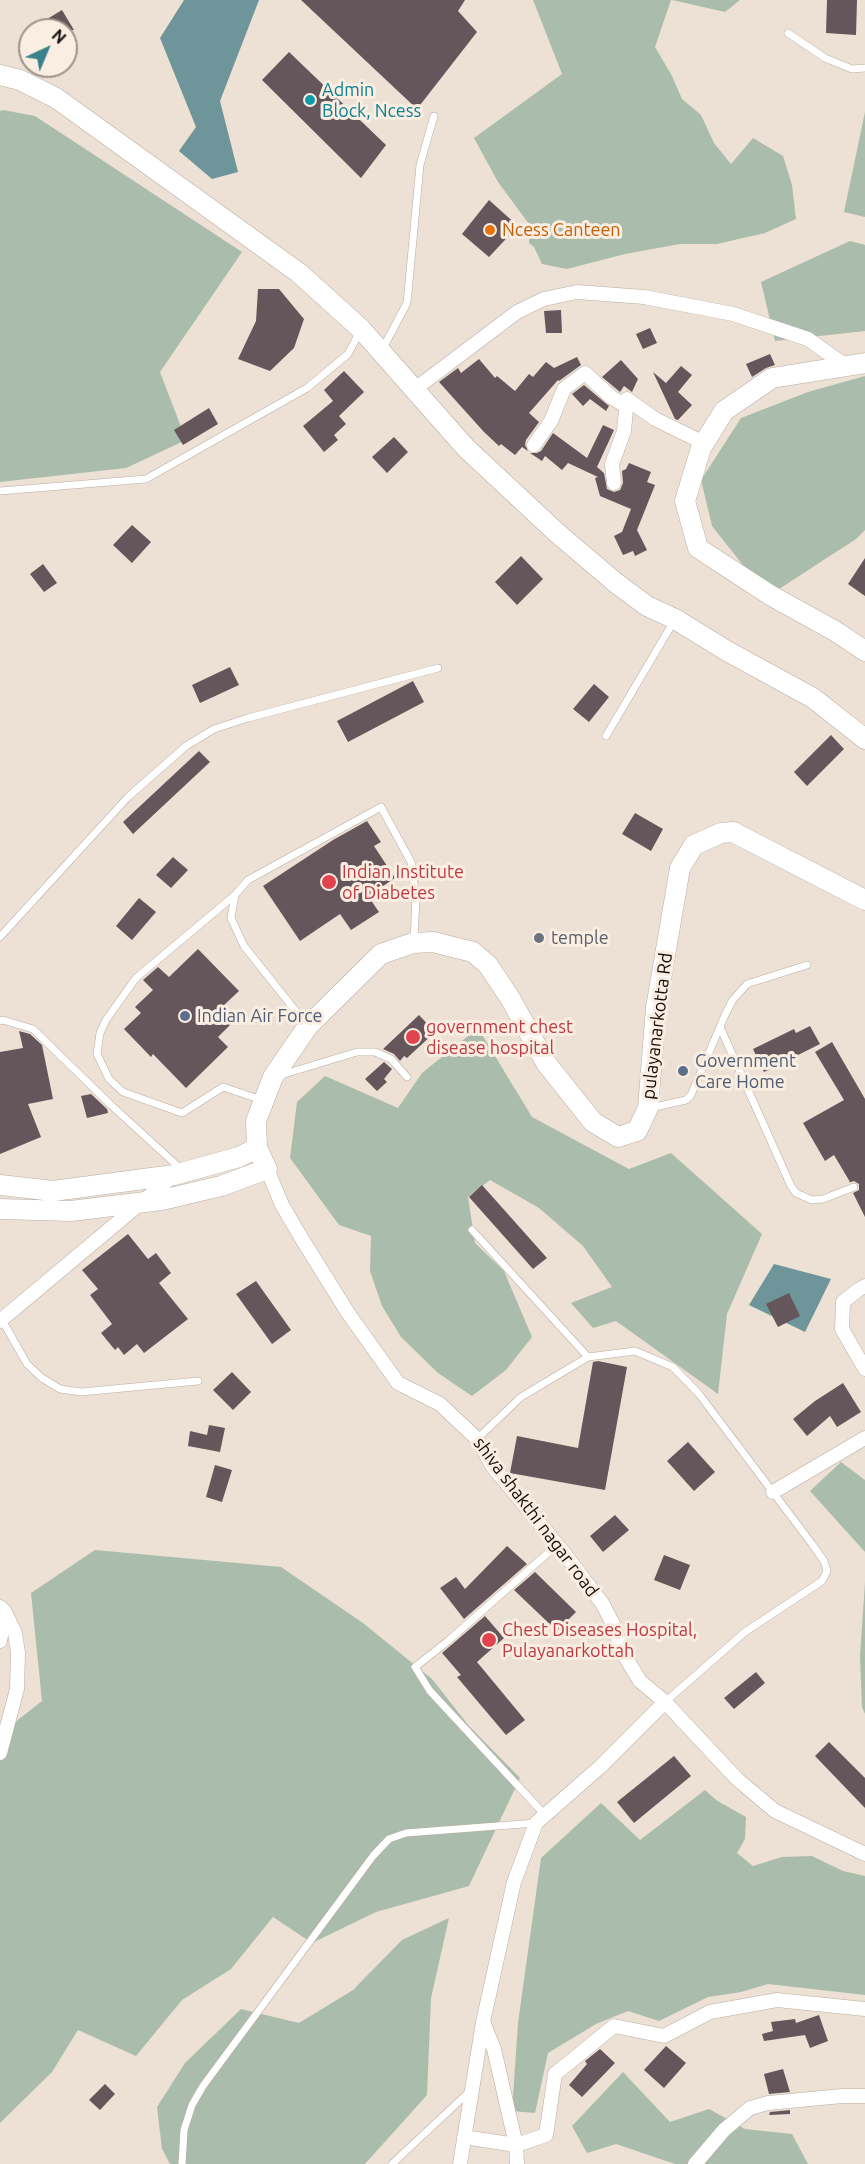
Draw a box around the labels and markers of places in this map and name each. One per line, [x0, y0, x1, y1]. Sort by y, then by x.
place label: Admin Block, Ncess [322, 79, 421, 122]
marker: Admin Block, Ncess [303, 93, 317, 107]
place label: Ncess Canteen [502, 219, 621, 241]
marker: Ncess Canteen [483, 223, 497, 237]
place label: Indian Institute of Diabetes [342, 861, 464, 904]
marker: Indian Institute of Diabetes [320, 873, 338, 891]
place label: temple [551, 927, 609, 949]
marker: temple [532, 931, 546, 945]
place label: Indian Air Force [197, 1005, 322, 1027]
marker: Indian Air Force [178, 1009, 192, 1023]
place label: government chest disease hospital [426, 1016, 573, 1058]
marker: government chest disease hospital [404, 1028, 422, 1046]
place label: Government Care Home [695, 1050, 796, 1092]
marker: Government Care Home [676, 1064, 690, 1078]
place label: Chest Diseases Hospital, Pulayanarkottah [502, 1619, 697, 1662]
marker: Chest Diseases Hospital, Pulayanarkottah [480, 1631, 498, 1649]

